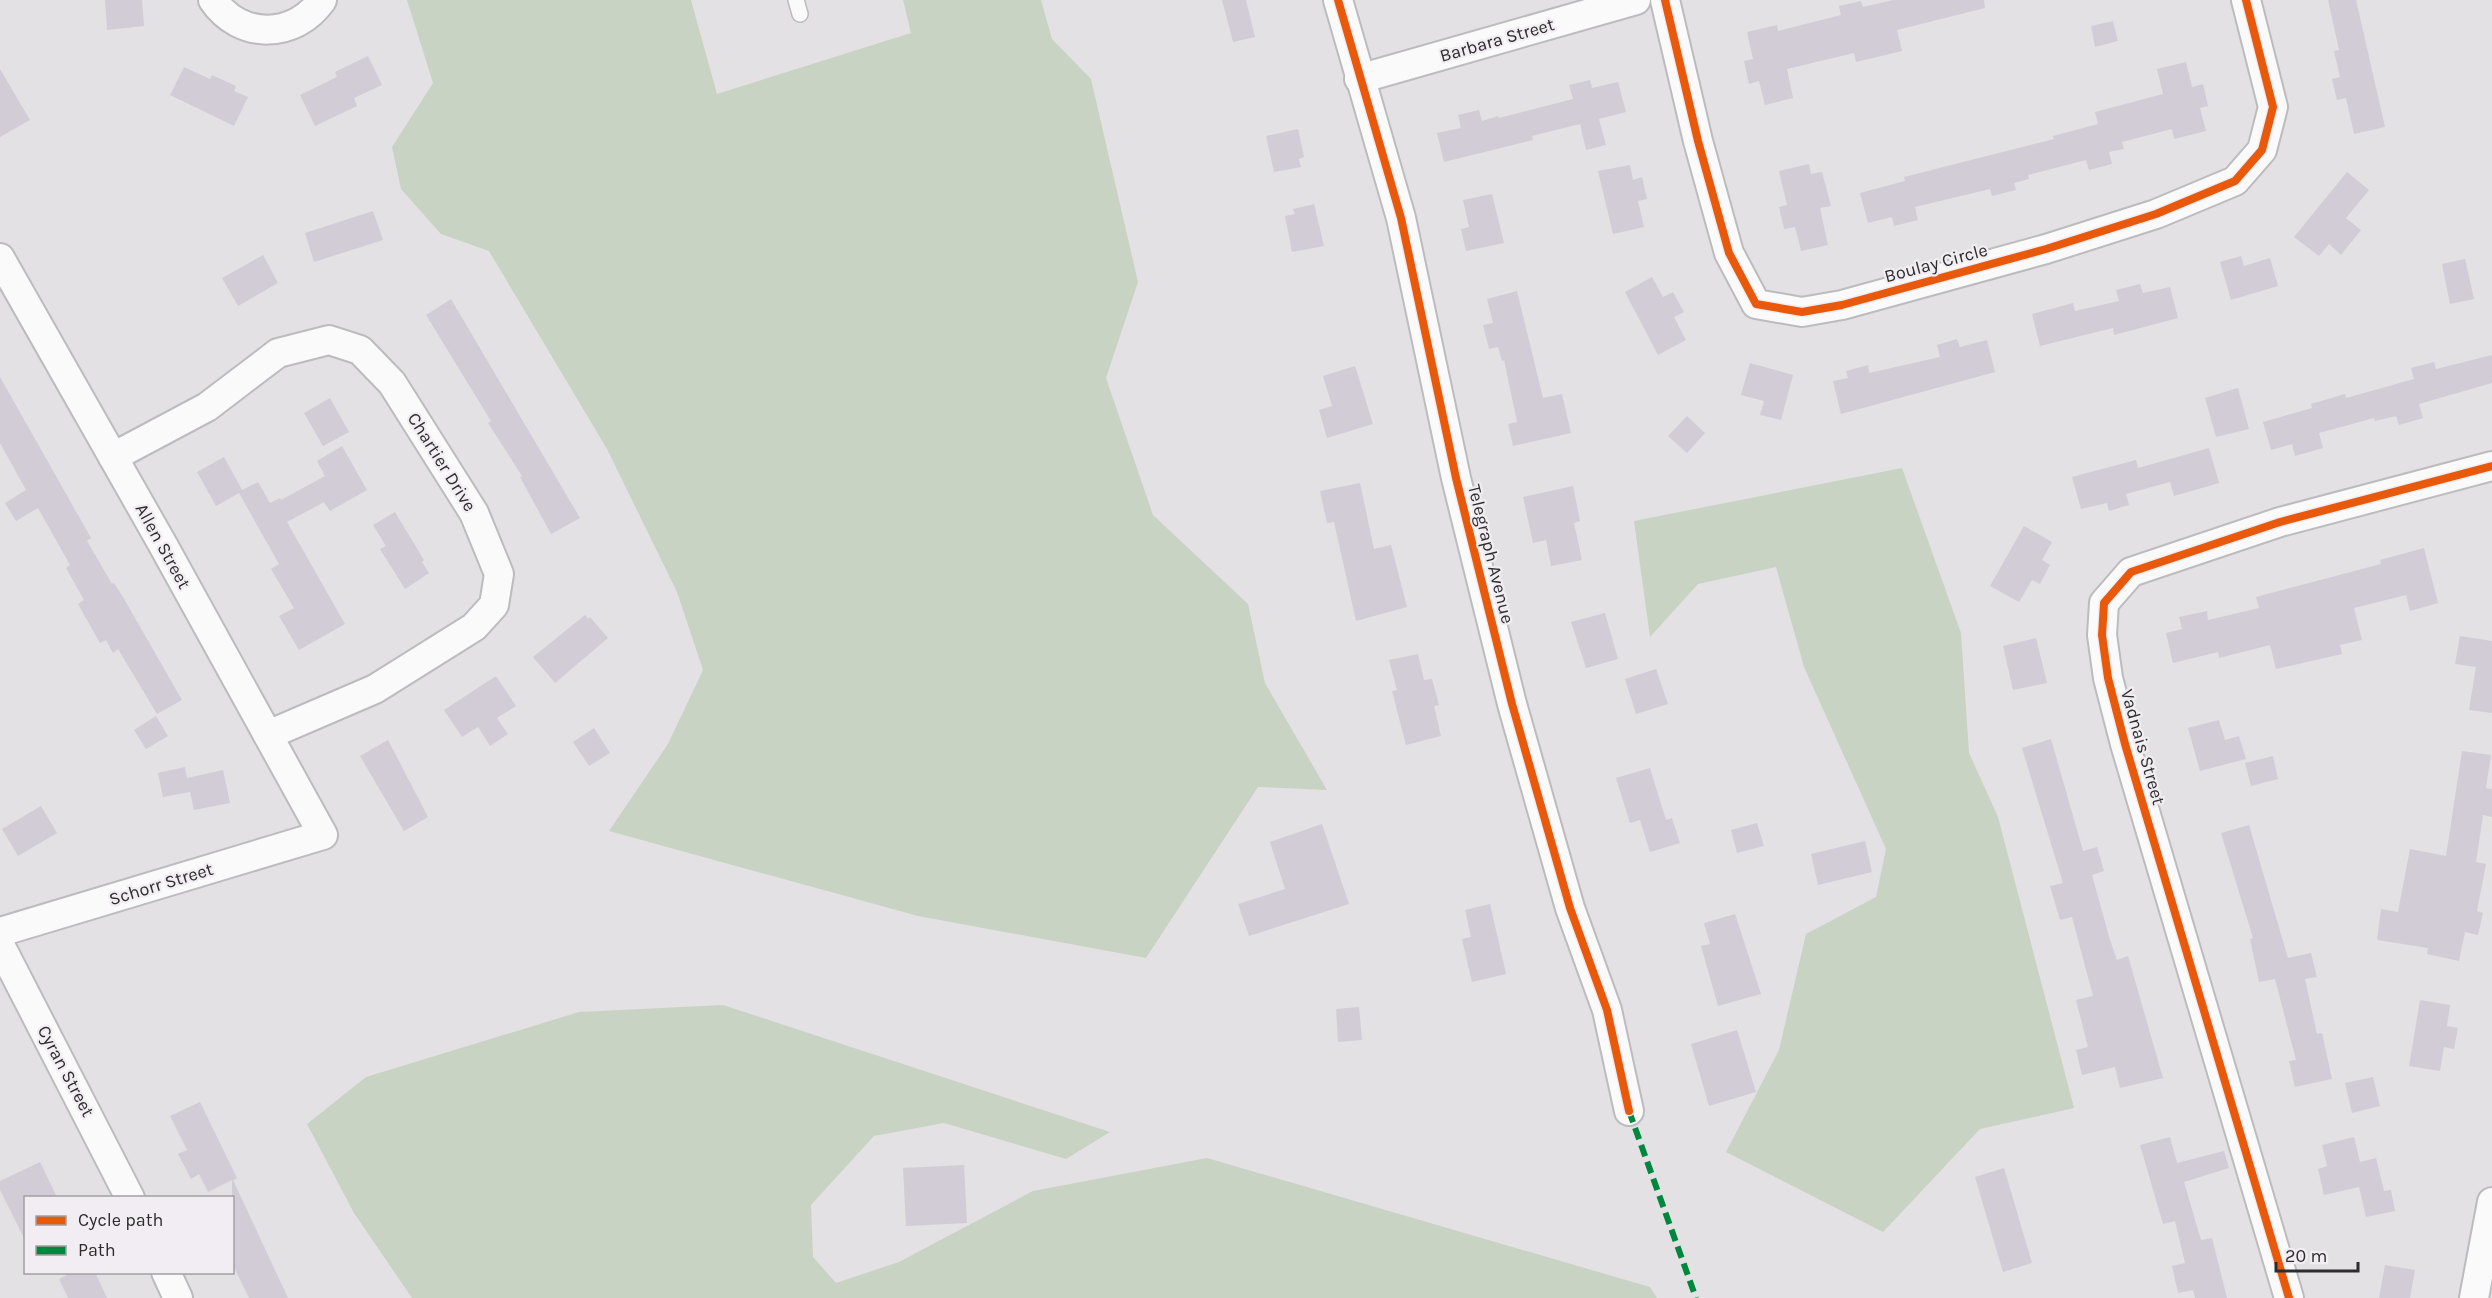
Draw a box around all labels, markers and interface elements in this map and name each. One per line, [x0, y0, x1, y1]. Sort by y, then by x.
street label: Barbara Street [1437, 13, 1557, 67]
street label: Boulay Circle [1882, 239, 1990, 287]
street label: Chartier Drive [403, 408, 481, 516]
street label: Telegraph Avenue [1463, 482, 1519, 626]
street label: Allen Street [131, 499, 196, 593]
street label: Vadnais Street [2116, 687, 2170, 808]
street label: Schorr Street [106, 858, 216, 910]
street label: Cyran Street [33, 1022, 99, 1121]
legend [24, 1196, 234, 1274]
text: Cycle path [78, 1209, 163, 1231]
scale bar [2276, 1235, 2358, 1273]
text: Path [78, 1239, 116, 1261]
text: 20 m [2285, 1245, 2327, 1267]

